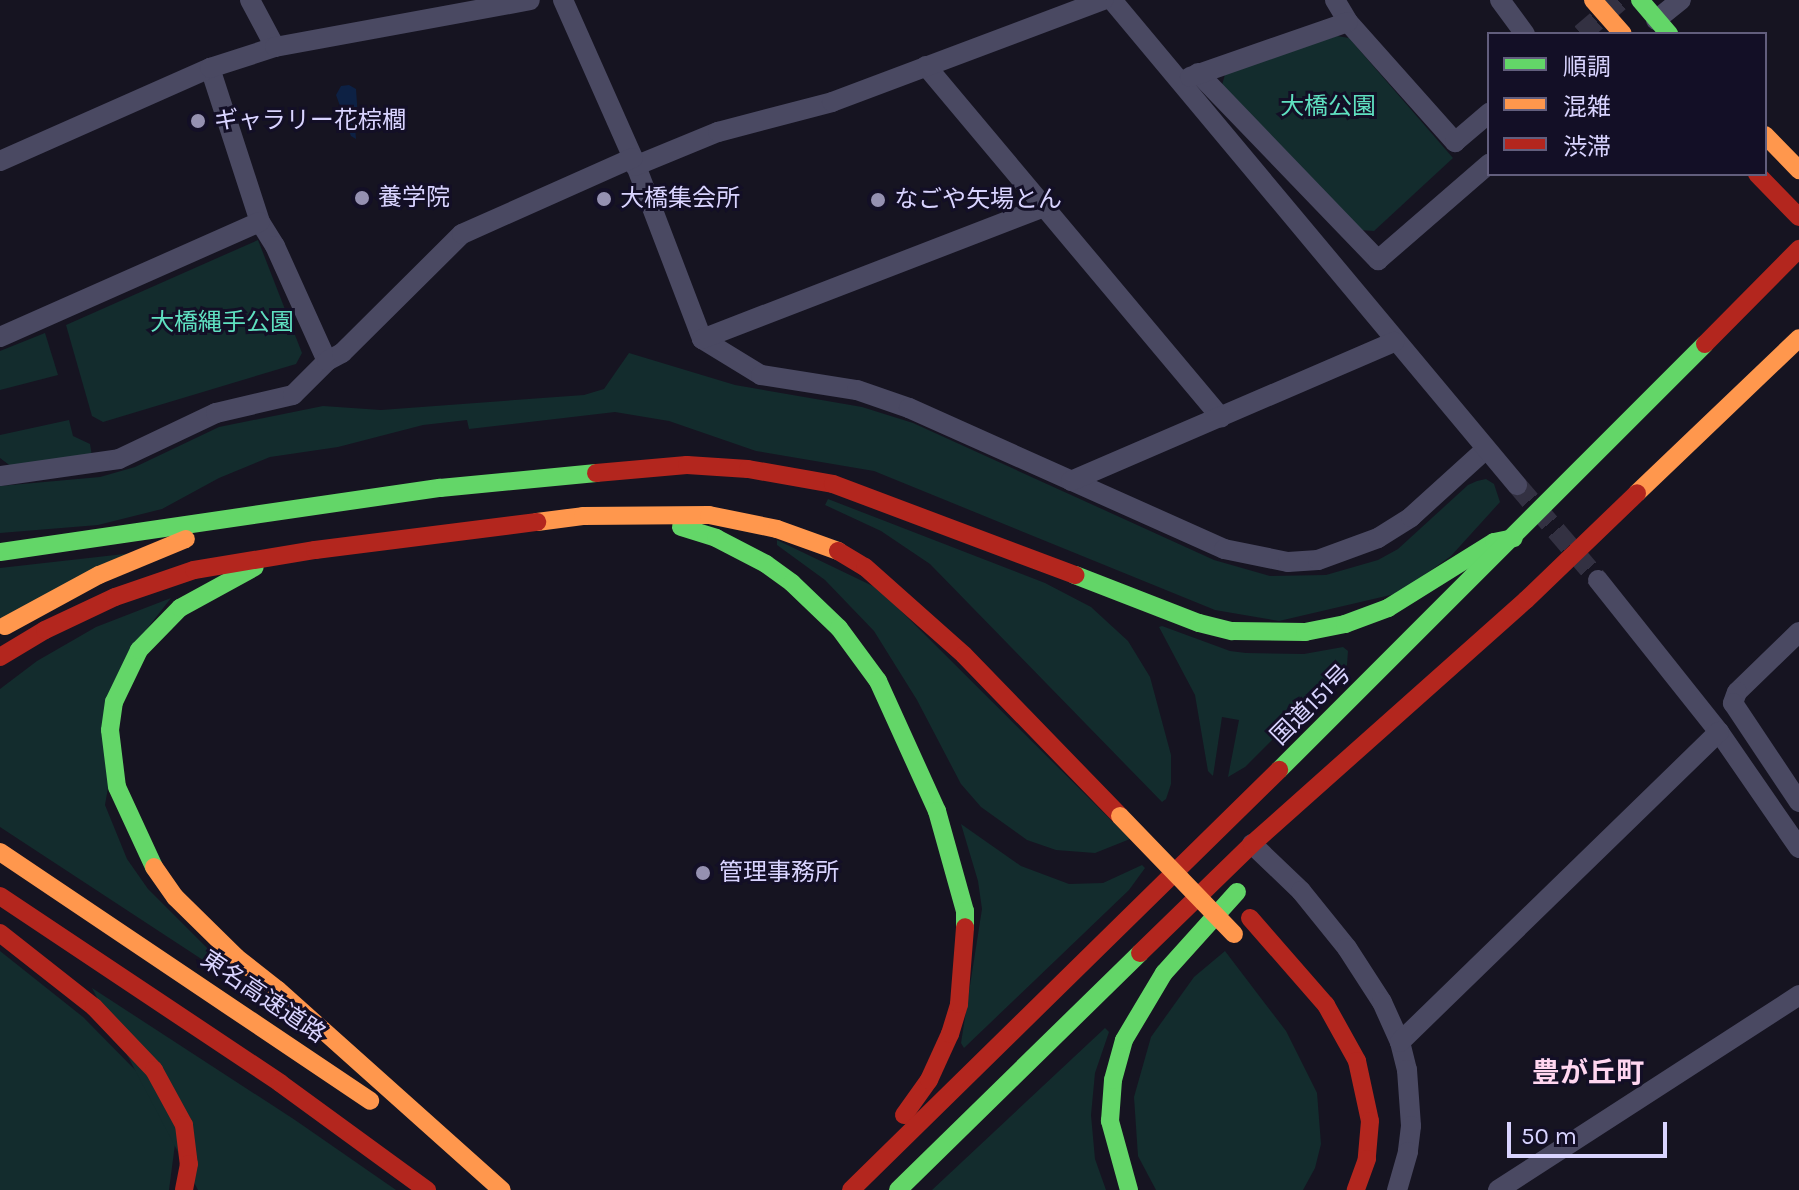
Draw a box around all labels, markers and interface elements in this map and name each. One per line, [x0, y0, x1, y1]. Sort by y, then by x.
legend [1487, 32, 1767, 176]
text: 順調 [1563, 53, 1611, 81]
park label: 大橋公園 [1280, 93, 1376, 121]
text: 混雑 [1563, 93, 1611, 121]
place label: ギャラリー花棕櫚 [214, 107, 406, 135]
marker: ギャラリー花棕櫚 [189, 112, 207, 130]
text: 渋滞 [1563, 133, 1611, 161]
place label: 養学院 [378, 184, 450, 212]
place label: 大橋集会所 [620, 185, 740, 213]
place label: なごや矢場とん [894, 186, 1062, 214]
marker: 養学院 [353, 189, 371, 207]
marker: 大橋集会所 [595, 190, 613, 208]
marker: なごや矢場とん [869, 191, 887, 209]
park label: 大橋縄手公園 [150, 309, 294, 337]
street label: 国道151号 [1265, 659, 1357, 751]
place label: 管理事務所 [719, 859, 839, 887]
marker: 管理事務所 [694, 864, 712, 882]
street label: 東名高速道路 [195, 945, 331, 1049]
district label: 豊が丘町 [1532, 1056, 1644, 1090]
scale bar [1511, 1106, 1671, 1156]
text: 50 m [1521, 1122, 1577, 1150]

